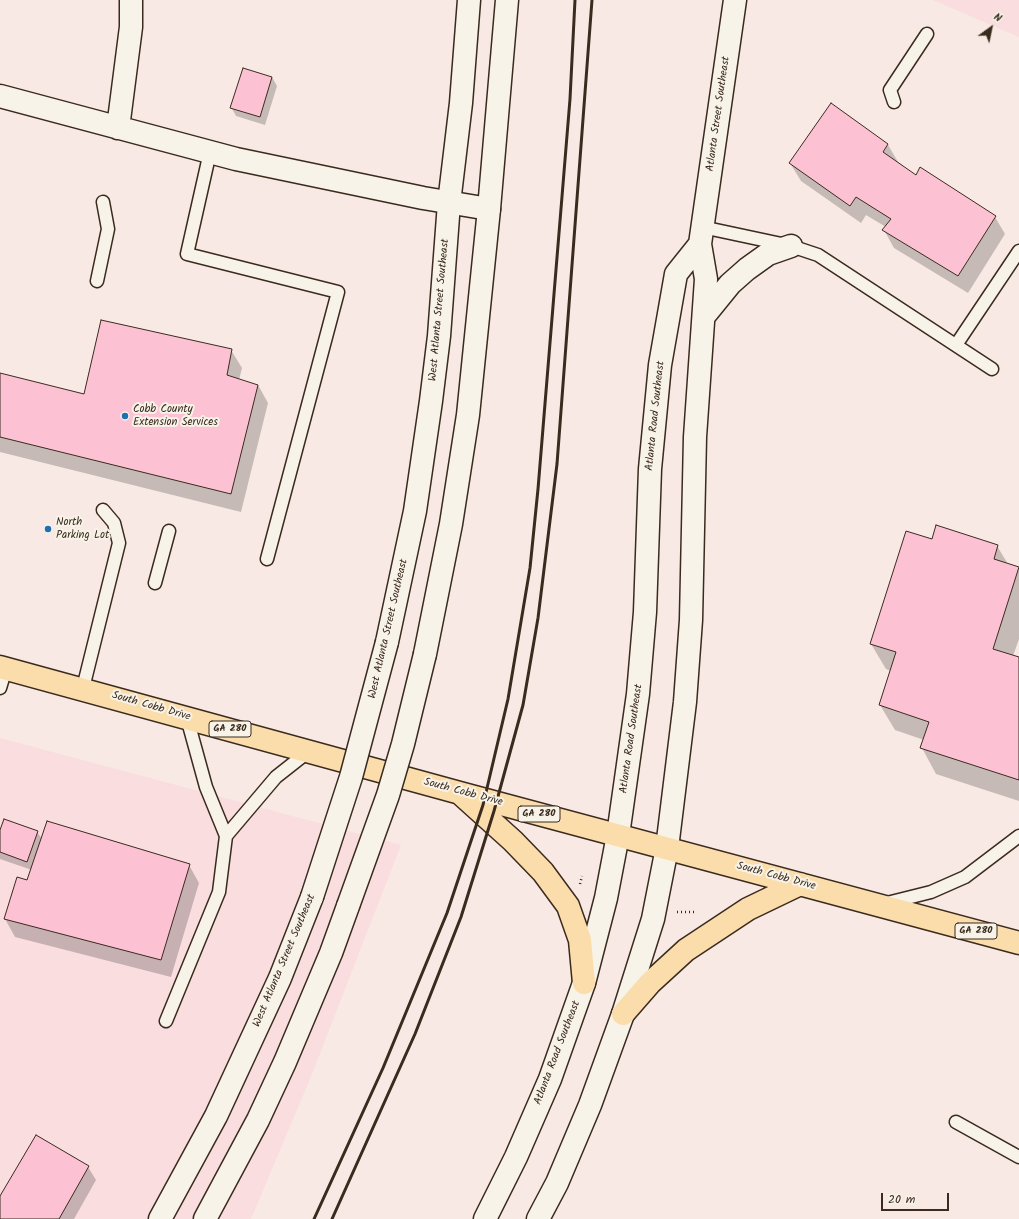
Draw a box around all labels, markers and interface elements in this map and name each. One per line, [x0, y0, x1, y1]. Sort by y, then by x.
north arrow [971, 8, 1011, 48]
text: N [990, 8, 1005, 27]
street label: Atlanta Street Southeast [704, 56, 734, 172]
street label: West Atlanta Street Southeast [427, 238, 453, 382]
street label: Atlanta Road Southeast [644, 360, 668, 472]
place label: Cobb County Extension Services [133, 403, 218, 429]
marker: Cobb County Extension Services [120, 411, 130, 421]
place label: North Parking Lot [56, 516, 109, 542]
marker: North Parking Lot [43, 524, 53, 534]
street label: West Atlanta Street Southeast [366, 558, 412, 700]
street label: Atlanta Road Southeast [618, 683, 646, 795]
street label: South Cobb Drive [110, 689, 192, 725]
road number: GA 280 [209, 721, 251, 737]
street label: South Cobb Drive [422, 776, 504, 810]
road number: GA 280 [518, 806, 560, 822]
street label: South Cobb Drive [735, 860, 817, 894]
street label: West Atlanta Street Southeast [251, 893, 319, 1029]
road number: GA 280 [955, 923, 997, 939]
street label: Atlanta Road Southeast [532, 999, 584, 1107]
scale bar [883, 1185, 951, 1211]
text: 20 m [888, 1190, 915, 1209]

